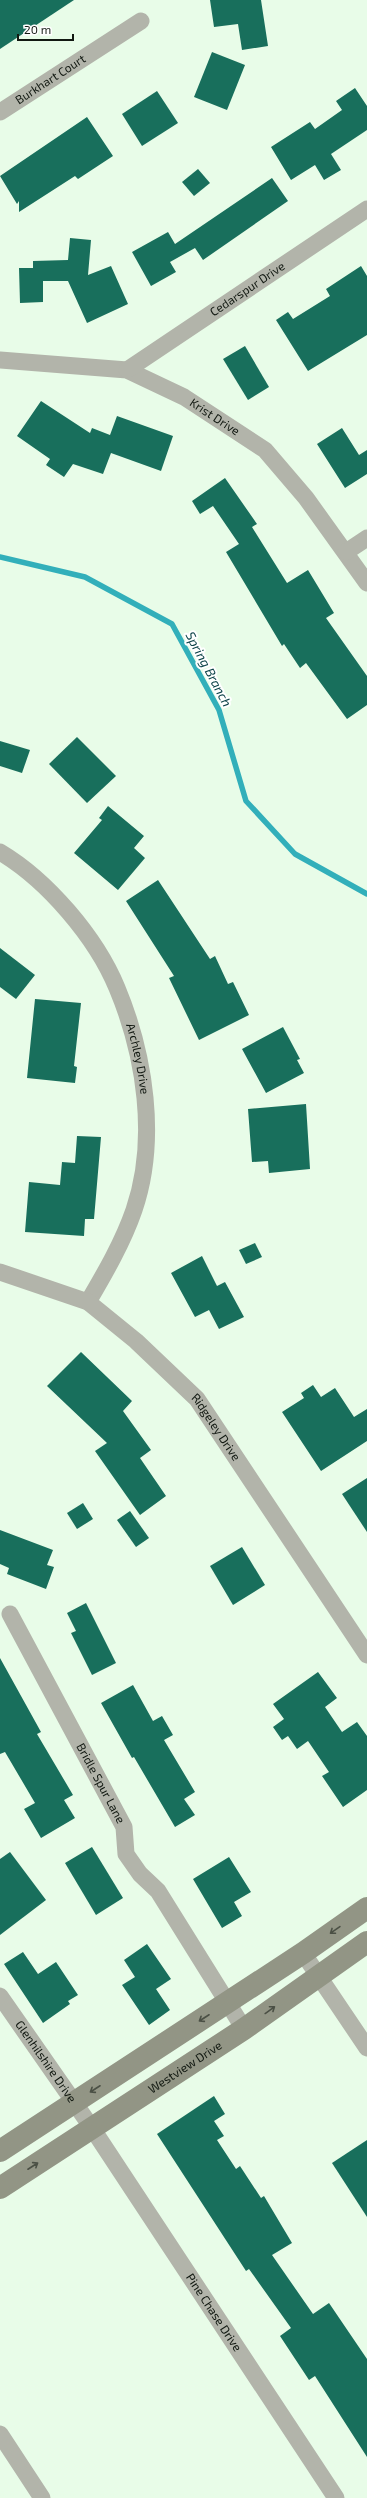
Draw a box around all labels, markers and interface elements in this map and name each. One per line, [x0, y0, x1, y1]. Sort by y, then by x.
scale bar [18, 16, 73, 42]
text: 20 m [24, 22, 51, 36]
street label: Burkhart Court [12, 51, 88, 106]
street label: Cedarspur Drive [207, 258, 287, 319]
street label: Krist Drive [188, 395, 243, 438]
water label: Spring Branch [182, 629, 236, 709]
street label: Archley Drive [124, 1021, 153, 1095]
street label: Ridgeley Drive [189, 1390, 244, 1463]
street label: Bridle Spur Lane [74, 1740, 129, 1825]
one-way arrow [330, 1926, 341, 1934]
one-way arrow [264, 2006, 275, 2014]
one-way arrow [199, 2014, 210, 2022]
street label: Glenhilshire Drive [13, 2017, 80, 2105]
street label: Westview Drive [145, 2037, 224, 2096]
one-way arrow [89, 2086, 101, 2094]
one-way arrow [27, 2162, 38, 2170]
street label: Pine Chase Drive [184, 2270, 245, 2354]

